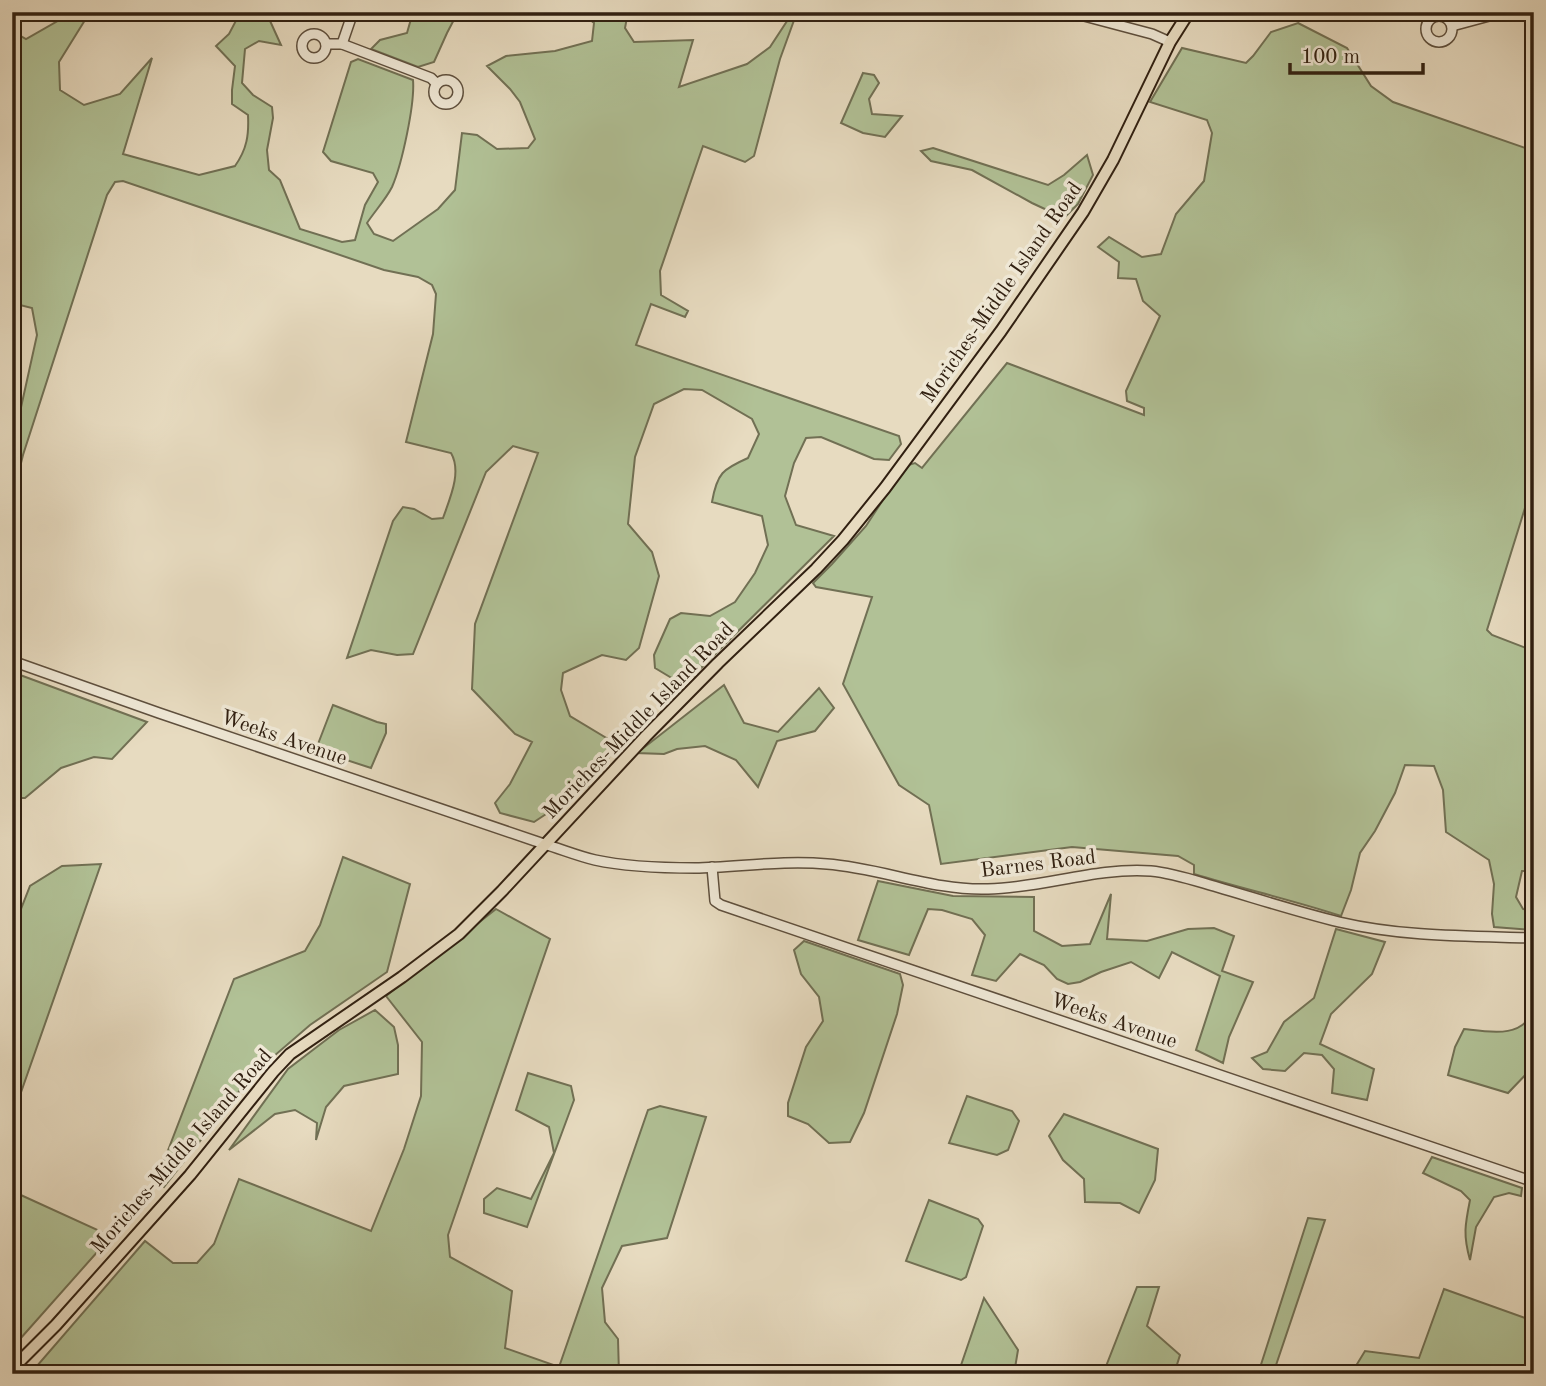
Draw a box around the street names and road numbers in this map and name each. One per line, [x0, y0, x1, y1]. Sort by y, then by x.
street label: Moriches-Middle Island Road [918, 179, 1087, 407]
street label: Moriches-Middle Island Road [540, 619, 738, 823]
street label: Weeks Avenue [218, 707, 349, 770]
street label: Barnes Road [979, 847, 1097, 882]
street label: Weeks Avenue [1048, 990, 1179, 1053]
street label: Moriches-Middle Island Road [88, 1045, 277, 1259]

